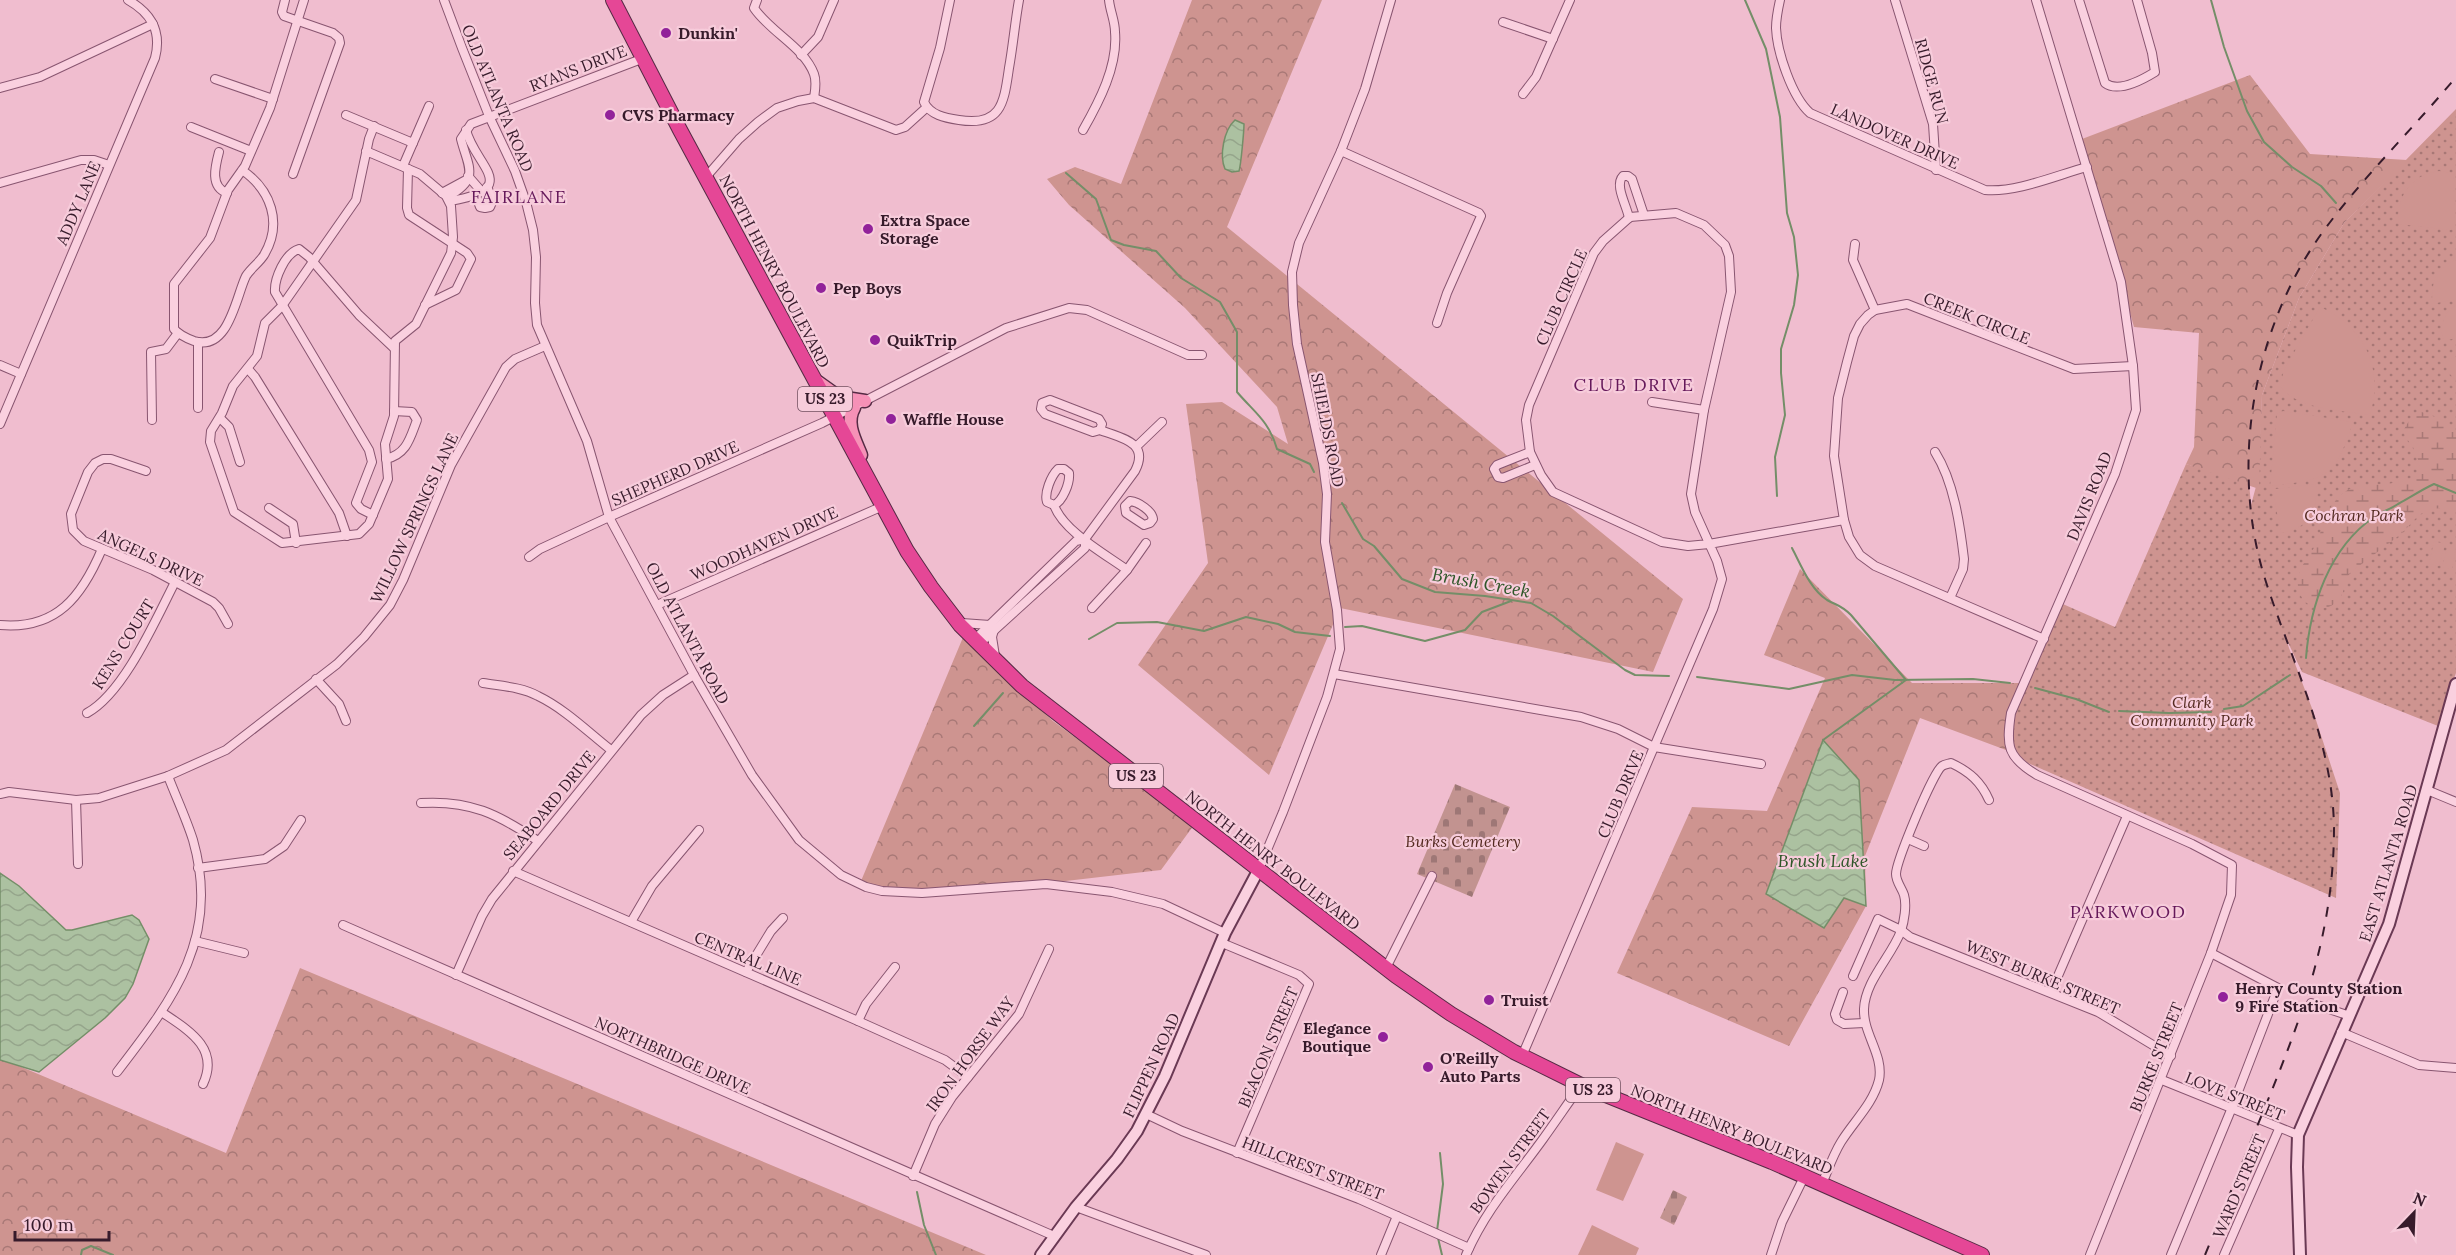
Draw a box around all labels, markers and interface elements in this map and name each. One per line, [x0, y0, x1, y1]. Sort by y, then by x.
street label: OLD ATLANTA ROAD [458, 21, 538, 175]
place label: Dunkin' [678, 23, 738, 43]
marker: Dunkin' [659, 26, 673, 40]
street label: RIDGE RUN [1911, 36, 1953, 126]
street label: RYANS DRIVE [527, 40, 629, 96]
street label: LANDOVER DRIVE [1828, 99, 1962, 173]
place label: CVS Pharmacy [622, 105, 734, 125]
marker: CVS Pharmacy [603, 108, 617, 122]
street label: ADDY LANE [51, 158, 105, 249]
street label: NORTH HENRY BOULEVARD [715, 171, 835, 371]
district label: FAIRLANE [471, 185, 567, 208]
place label: Extra Space Storage [880, 210, 970, 248]
marker: Extra Space Storage [861, 222, 875, 236]
street label: CLUB CIRCLE [1531, 246, 1591, 348]
place label: Pep Boys [833, 278, 902, 298]
marker: Pep Boys [814, 281, 828, 295]
street label: CREEK CIRCLE [1921, 288, 2033, 349]
place label: QuikTrip [887, 330, 957, 350]
marker: QuikTrip [868, 333, 882, 347]
street label: SHIELDS ROAD [1307, 371, 1349, 489]
district label: CLUB DRIVE [1574, 373, 1694, 396]
road number: US 23 [798, 387, 852, 411]
place label: Waffle House [903, 409, 1004, 429]
marker: Waffle House [884, 412, 898, 426]
street label: WILLOW SPRINGS LANE [366, 430, 462, 606]
street label: SHEPHERD DRIVE [608, 436, 742, 510]
street label: DAVIS ROAD [2062, 448, 2116, 544]
street label: WOODHAVEN DRIVE [687, 502, 841, 584]
park label: Cochran Park [2304, 505, 2404, 525]
street label: ANGELS DRIVE [94, 523, 207, 590]
street label: OLD ATLANTA ROAD [642, 559, 734, 708]
water label: Brush Creek [1430, 563, 1532, 602]
street label: KENS COURT [87, 595, 159, 693]
park label: Clark Community Park [2130, 692, 2254, 730]
street label: SEABOARD DRIVE [499, 746, 599, 864]
street label: CLUB DRIVE [1592, 747, 1648, 841]
road number: US 23 [1109, 764, 1163, 788]
street label: EAST ATLANTA ROAD [2355, 782, 2422, 944]
street label: NORTH HENRY BOULEVARD [1182, 786, 1364, 934]
park label: Burks Cemetery [1405, 831, 1521, 851]
water label: Brush Lake [1778, 849, 1868, 872]
district label: PARKWOOD [2070, 900, 2186, 923]
street label: CENTRAL LINE [691, 926, 805, 990]
street label: WEST BURKE STREET [1963, 935, 2123, 1019]
place label: Henry County Station 9 Fire Station [2235, 978, 2402, 1016]
street label: BEACON STREET [1234, 984, 1302, 1110]
place label: Truist [1501, 990, 1549, 1010]
marker: Henry County Station 9 Fire Station [2216, 990, 2230, 1004]
street label: IRON HORSE WAY [922, 992, 1019, 1115]
marker: Truist [1482, 993, 1496, 1007]
street label: BURKE STREET [2125, 999, 2187, 1115]
street label: FLIPPEN ROAD [1118, 1009, 1184, 1121]
street label: NORTHBRIDGE DRIVE [592, 1012, 754, 1098]
place label: Elegance Boutique [1302, 1018, 1371, 1056]
marker: Elegance Boutique [1376, 1030, 1390, 1044]
place label: O'Reilly Auto Parts [1440, 1048, 1521, 1086]
marker: O'Reilly Auto Parts [1421, 1060, 1435, 1074]
street label: LOVE STREET [2182, 1067, 2288, 1125]
road number: US 23 [1566, 1078, 1620, 1102]
street label: NORTH HENRY BOULEVARD [1628, 1079, 1836, 1179]
street label: BOWEN STREET [1465, 1105, 1555, 1217]
street label: WARD STREET [2208, 1131, 2270, 1241]
street label: HILLCREST STREET [1239, 1132, 1387, 1204]
north arrow [2384, 1183, 2444, 1243]
text: N [2410, 1188, 2429, 1211]
scale bar [15, 1204, 110, 1242]
text: 100 m [24, 1213, 74, 1236]

